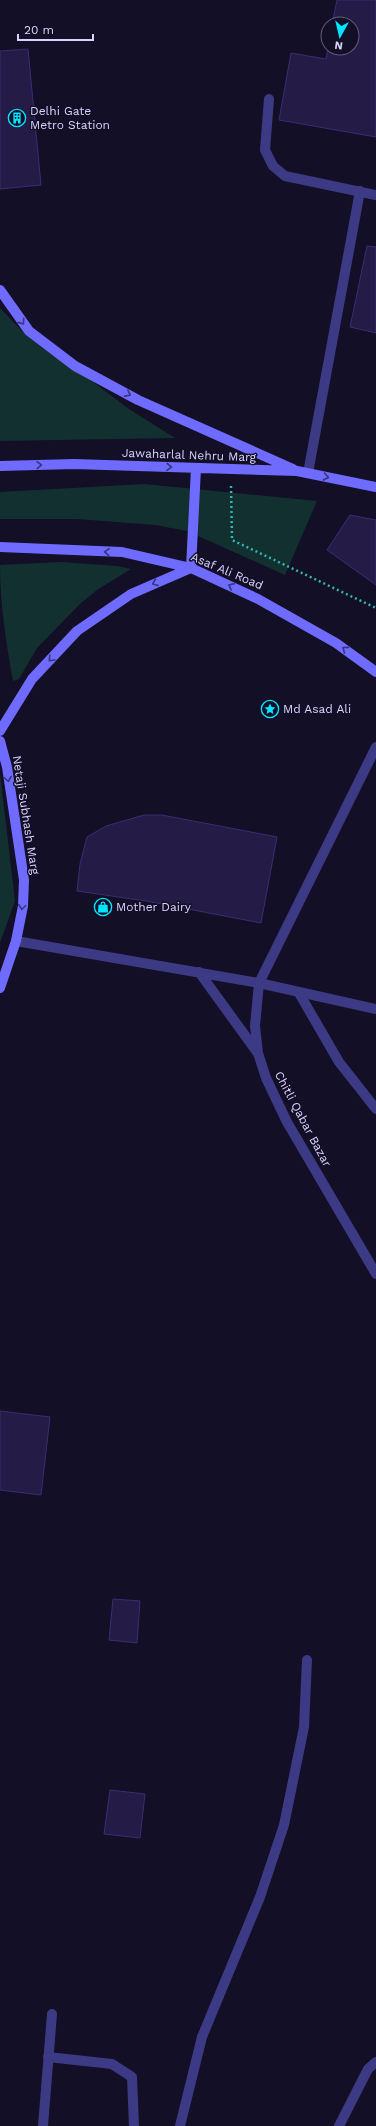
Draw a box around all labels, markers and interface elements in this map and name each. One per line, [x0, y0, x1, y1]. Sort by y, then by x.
scale bar [18, 16, 93, 42]
north arrow [320, 16, 360, 56]
text: 20 m [24, 23, 54, 37]
text: N [334, 38, 344, 52]
place label: Delhi Gate Metro Station [30, 104, 110, 132]
building icon: Delhi Gate Metro Station [7, 108, 27, 128]
one-way arrow [17, 317, 24, 324]
one-way arrow [124, 390, 132, 397]
street label: Jawaharlal Nehru Marg [122, 446, 257, 464]
one-way arrow [36, 461, 42, 470]
one-way arrow [166, 463, 172, 471]
one-way arrow [323, 472, 329, 480]
one-way arrow [104, 547, 110, 556]
street label: Asaf Ali Road [189, 550, 265, 592]
one-way arrow [152, 578, 160, 586]
one-way arrow [228, 583, 235, 591]
one-way arrow [342, 647, 349, 654]
one-way arrow [49, 654, 56, 661]
place icon: Md Asad Ali [260, 699, 280, 719]
place label: Md Asad Ali [283, 702, 351, 716]
street label: Netaji Subhash Marg [10, 754, 42, 876]
one-way arrow [3, 775, 12, 782]
shop icon: Mother Dairy [93, 897, 113, 917]
place label: Mother Dairy [116, 900, 192, 914]
one-way arrow [18, 904, 27, 910]
street label: Chitli Qabar Bazar [272, 1069, 334, 1169]

